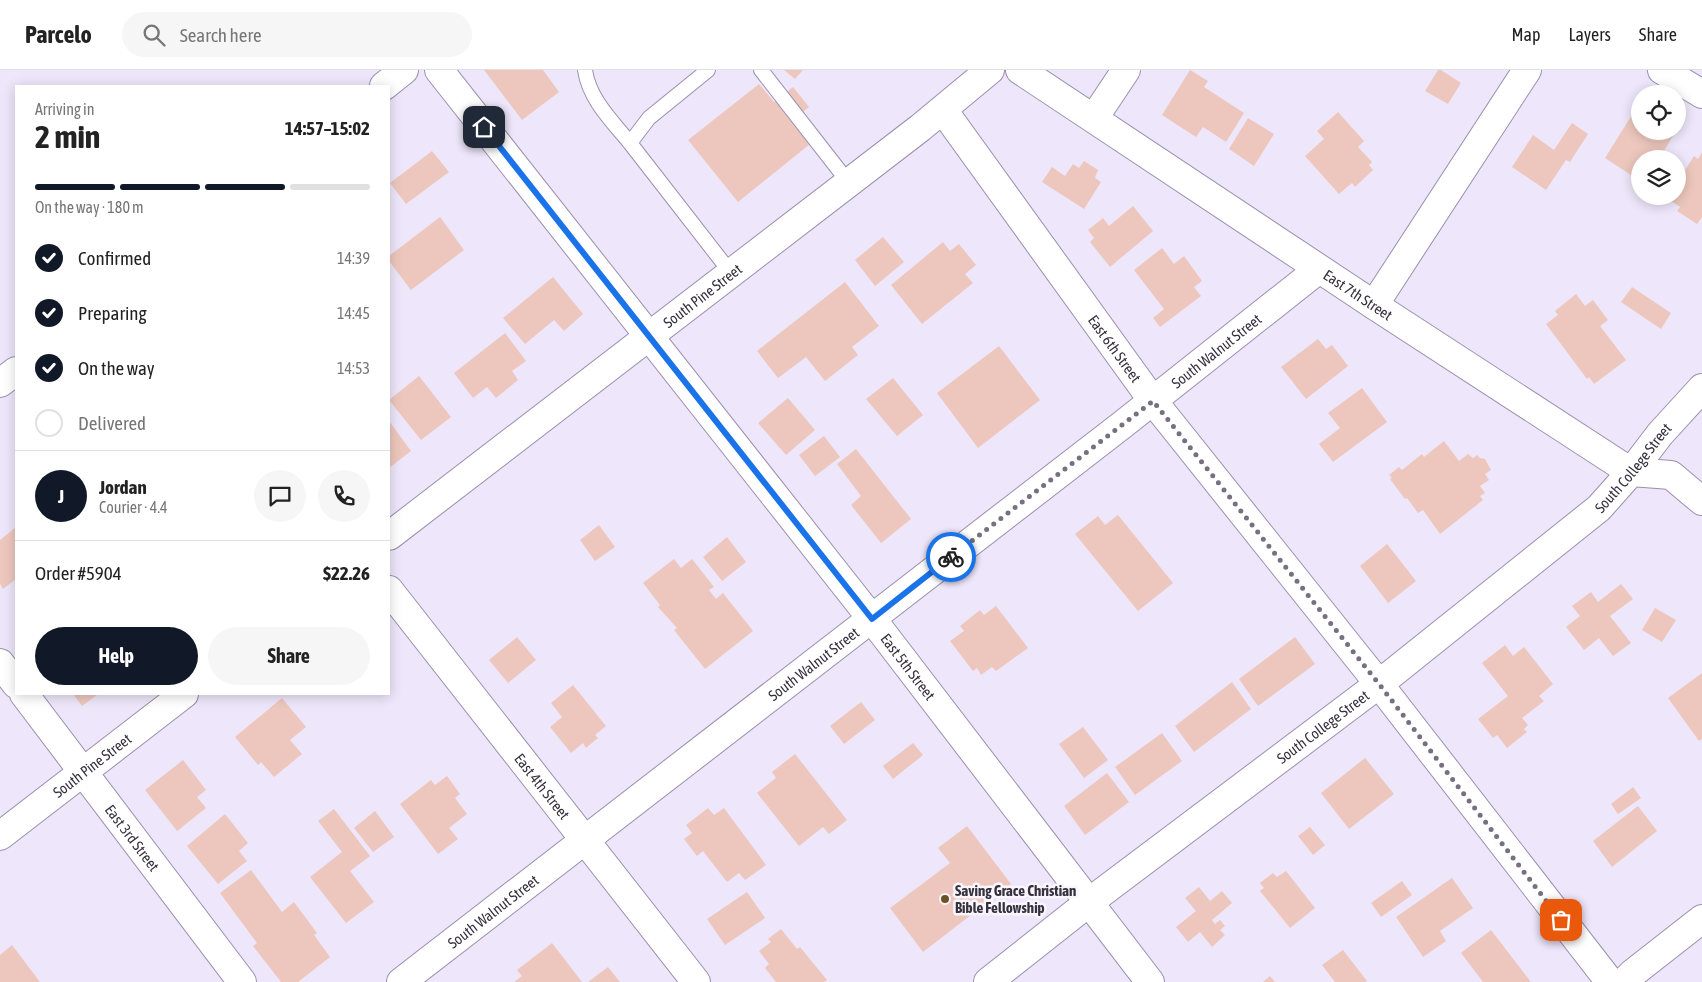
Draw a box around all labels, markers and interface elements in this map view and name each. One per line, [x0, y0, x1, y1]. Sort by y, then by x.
search box [122, 12, 472, 57]
text: Parcelo [25, 21, 92, 48]
icon: search [140, 21, 168, 49]
text: Search here [180, 24, 262, 46]
text: Map [1511, 24, 1540, 45]
text: Layers [1568, 24, 1611, 45]
text: Share [1639, 24, 1677, 45]
map controls [1631, 85, 1686, 205]
button: locate [1631, 85, 1686, 140]
text: Arriving in [35, 100, 95, 118]
pin [463, 106, 505, 148]
icon: home [470, 113, 498, 141]
text: 14:57–15:02 [285, 117, 370, 139]
text: 2 min [35, 118, 100, 155]
button: layers [1631, 150, 1686, 205]
text: On the way · 180 m [35, 198, 144, 216]
icon: check [35, 244, 63, 272]
text: Confirmed [78, 247, 151, 269]
text: 14:39 [337, 249, 370, 267]
street label: South Pine Street [660, 260, 745, 331]
street label: East 7th Street [1321, 266, 1396, 323]
icon: check [35, 299, 63, 327]
text: Preparing [78, 302, 147, 324]
text: 14:45 [337, 304, 370, 322]
street label: South Walnut Street [1168, 310, 1264, 391]
street label: East 6th Street [1085, 311, 1145, 385]
icon: check [35, 354, 63, 382]
text: On the way [78, 357, 155, 379]
text: 14:53 [337, 359, 370, 377]
text: Delivered [78, 412, 146, 434]
street label: South College Street [1591, 419, 1674, 516]
button: chat [254, 470, 306, 522]
button: phone [318, 470, 370, 522]
text: Jordan [99, 476, 147, 498]
text: J [58, 485, 64, 507]
text: Courier · 4.4 [99, 498, 168, 516]
courier [926, 532, 976, 582]
icon: bike [937, 543, 965, 571]
text: Order #5904 [35, 562, 122, 584]
text: $22.26 [323, 562, 370, 584]
street label: South Walnut Street [765, 623, 862, 704]
button: Help [35, 627, 198, 685]
button: Share [208, 627, 370, 685]
street label: East 5th Street [878, 630, 939, 703]
street label: South College Street [1273, 686, 1372, 767]
street label: South Pine Street [49, 730, 134, 801]
street label: East 4th Street [512, 750, 574, 822]
street label: East 3rd Street [102, 801, 163, 874]
street label: South Walnut Street [444, 871, 541, 951]
place label: Saving Grace Christian Bible Fellowship [955, 882, 1076, 916]
marker: Saving Grace Christian Bible Fellowship [939, 893, 951, 905]
pin [1540, 899, 1582, 941]
icon: bag [1547, 906, 1575, 934]

